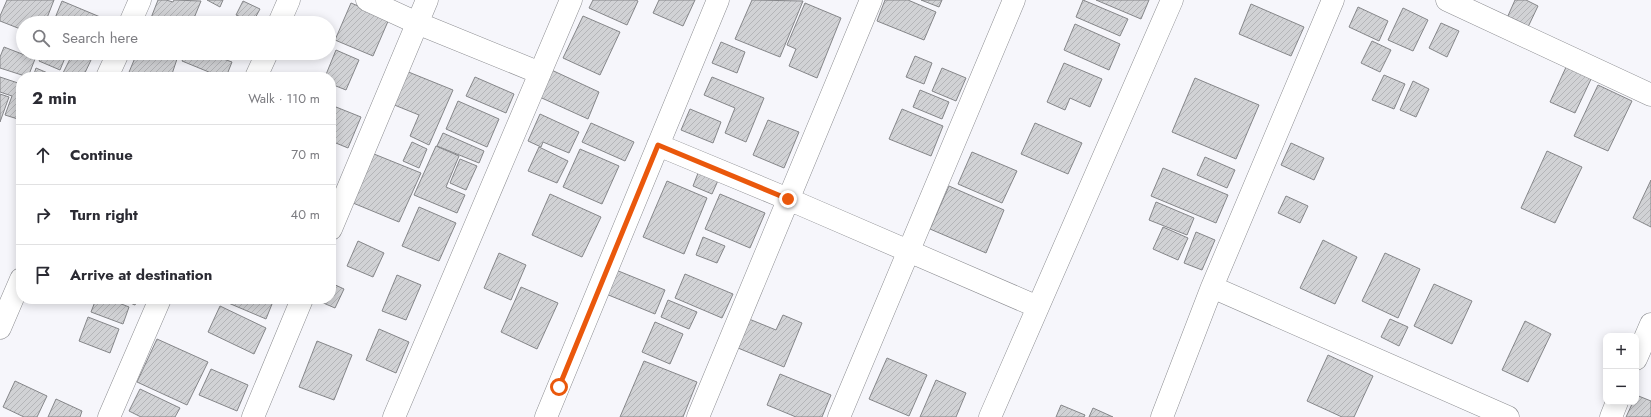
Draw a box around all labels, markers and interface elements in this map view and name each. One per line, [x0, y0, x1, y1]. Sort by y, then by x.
search box [16, 16, 336, 60]
icon: search [30, 27, 52, 49]
text: Search here [62, 27, 138, 49]
text: 2 min [32, 86, 77, 110]
text: Walk · 110 m [248, 89, 320, 108]
icon: ahead [32, 144, 54, 166]
text: Continue [70, 144, 133, 166]
text: 70 m [291, 145, 320, 164]
route end [779, 190, 797, 208]
icon: right [32, 204, 54, 226]
text: Turn right [70, 204, 138, 226]
text: 40 m [291, 205, 320, 224]
icon: arrive [32, 264, 54, 286]
text: Arrive at destination [70, 264, 212, 286]
map controls [1603, 333, 1639, 405]
button: + [1603, 333, 1639, 369]
button: − [1603, 369, 1639, 405]
route start [550, 378, 568, 396]

